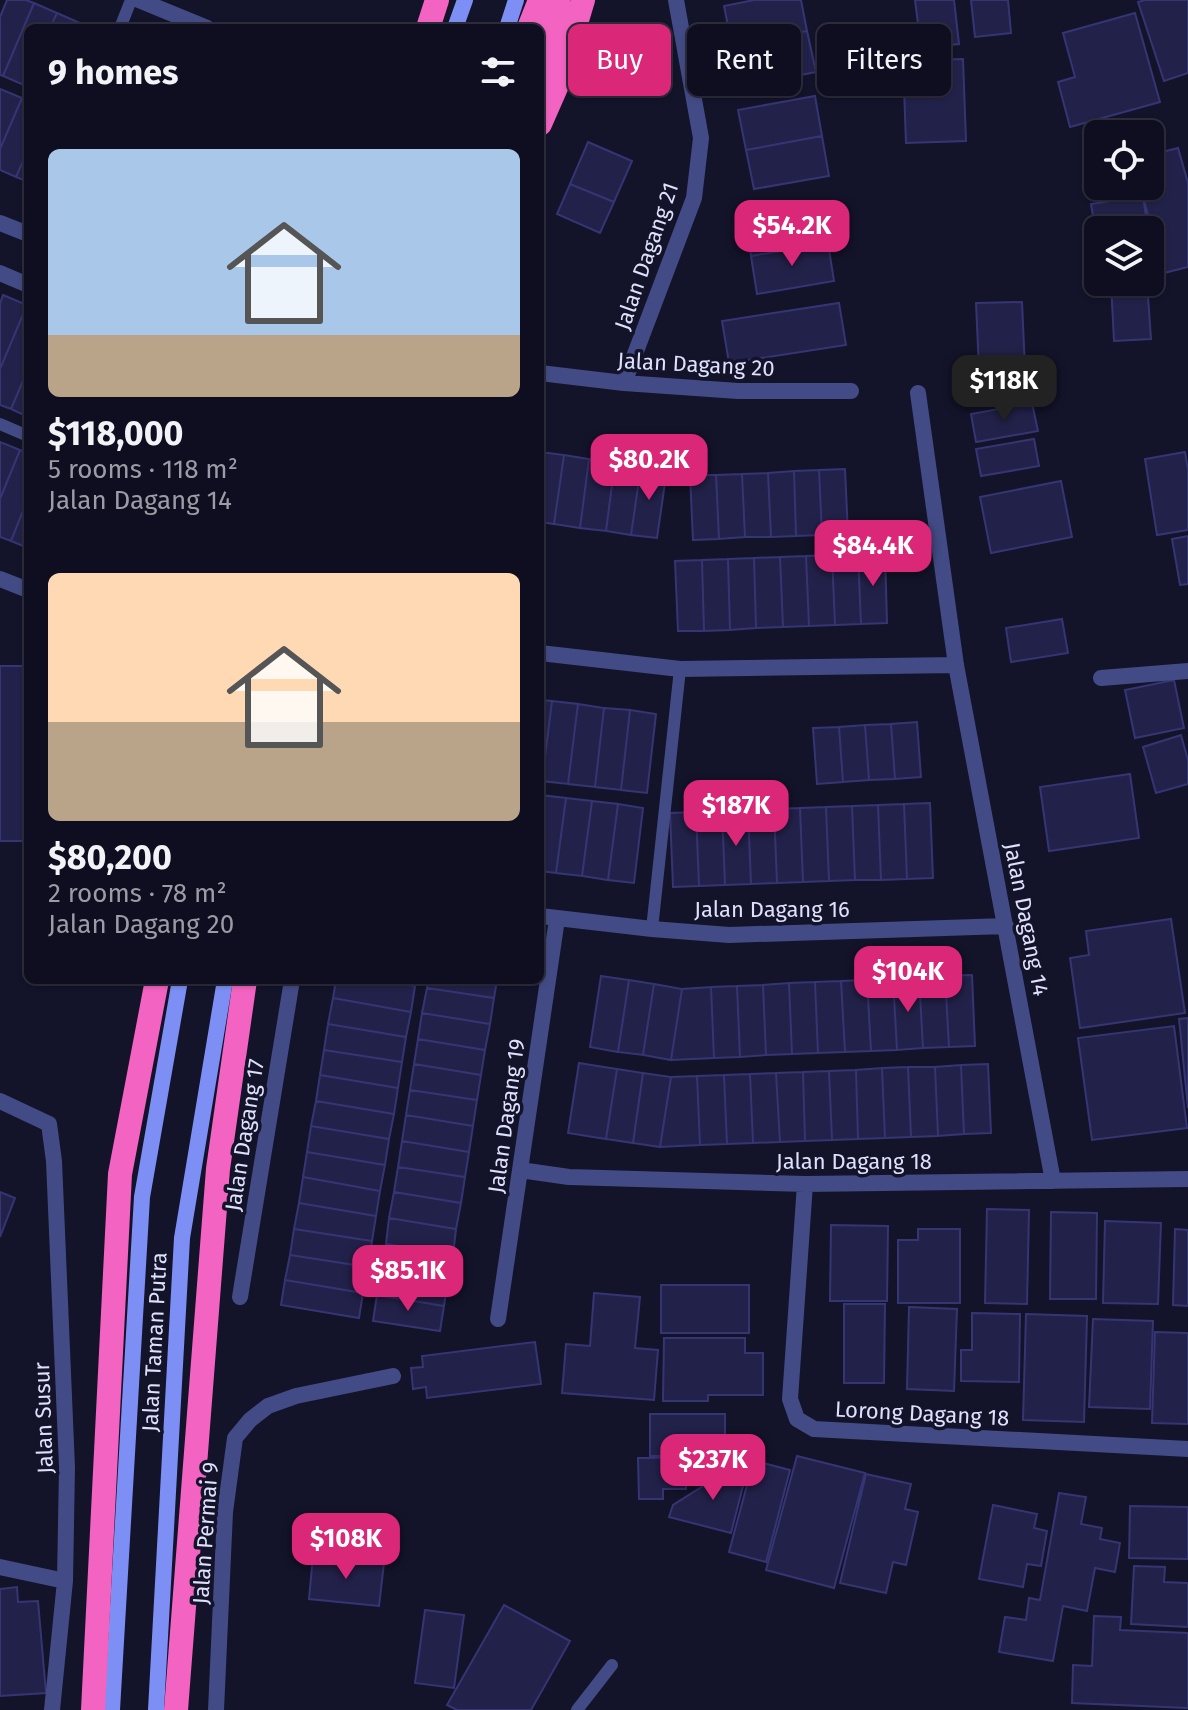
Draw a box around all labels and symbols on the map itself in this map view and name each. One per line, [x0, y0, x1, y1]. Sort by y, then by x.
street label: Jalan Dagang 21 [609, 179, 684, 333]
pin: $54.2K [727, 200, 857, 268]
street label: Jalan Dagang 20 [617, 347, 775, 382]
pin: $118K [948, 355, 1060, 423]
pin: $80.2K [584, 434, 714, 502]
pin: $84.4K [808, 520, 938, 588]
pin: $187K [680, 780, 792, 848]
street label: Jalan Dagang 14 [998, 840, 1055, 998]
street label: Jalan Dagang 16 [694, 896, 850, 923]
pin: $104K [852, 946, 964, 1014]
street label: Jalan Dagang 19 [482, 1037, 531, 1195]
street label: Jalan Dagang 17 [219, 1057, 270, 1213]
street label: Jalan Dagang 18 [776, 1148, 932, 1175]
pin: $85.1K [343, 1245, 473, 1313]
street label: Jalan Taman Putra [136, 1251, 173, 1433]
street label: Jalan Susur [28, 1361, 59, 1474]
street label: Lorong Dagang 18 [834, 1395, 1010, 1432]
pin: $237K [657, 1434, 769, 1502]
street label: Jalan Permai 9 [187, 1461, 224, 1605]
pin: $108K [290, 1513, 402, 1581]

